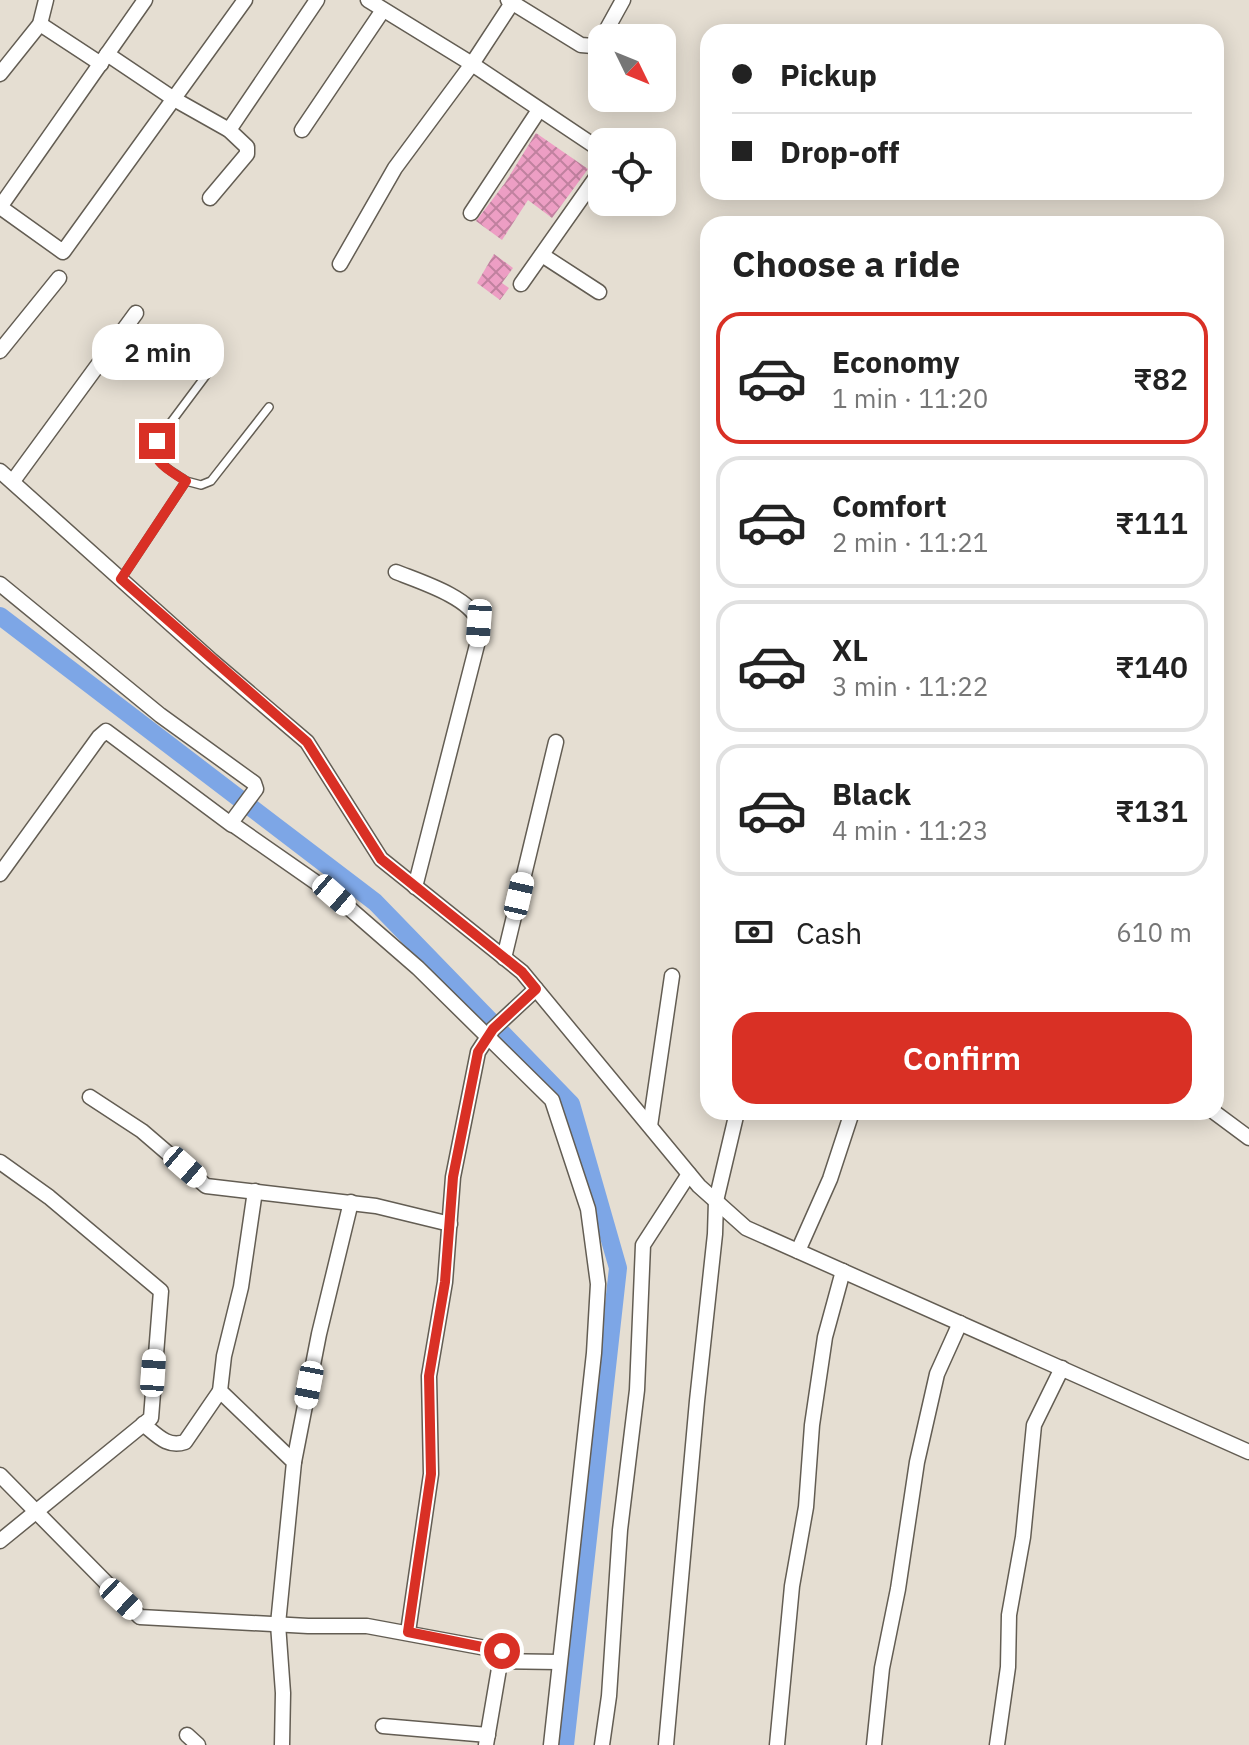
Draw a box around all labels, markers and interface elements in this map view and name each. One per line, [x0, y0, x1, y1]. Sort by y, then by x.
north arrow [588, 24, 676, 112]
map controls [588, 24, 676, 216]
text: Pickup [780, 55, 877, 94]
button: locate [588, 128, 676, 216]
text: Drop-off [780, 132, 899, 171]
text: Choose a ride [732, 240, 960, 287]
callout: 2 min [91, 325, 223, 381]
text: 2 min [124, 335, 192, 369]
icon: car [736, 342, 808, 414]
text: Economy [832, 342, 960, 381]
text: ₹82 [1133, 359, 1188, 398]
text: 1 min · 11:20 [832, 381, 988, 415]
route end [139, 423, 175, 459]
icon: car [736, 486, 808, 558]
text: Comfort [832, 486, 947, 525]
text: ₹111 [1115, 503, 1188, 542]
text: 2 min · 11:21 [832, 525, 988, 559]
car [465, 598, 493, 648]
icon: car [736, 630, 808, 702]
text: XL [832, 630, 868, 669]
text: ₹140 [1115, 647, 1188, 686]
text: 3 min · 11:22 [832, 669, 988, 703]
icon: car [736, 774, 808, 846]
text: Black [832, 774, 911, 813]
text: ₹131 [1115, 791, 1188, 830]
text: 4 min · 11:23 [832, 813, 988, 847]
car [308, 870, 360, 920]
car [502, 870, 536, 922]
icon: cash [732, 910, 776, 954]
text: Cash [796, 913, 862, 952]
text: 610 m [1116, 915, 1192, 949]
button: Confirm [732, 1012, 1192, 1104]
car [159, 1142, 211, 1192]
car [139, 1348, 167, 1398]
car [293, 1359, 325, 1411]
car [95, 1574, 147, 1624]
route start [484, 1633, 520, 1669]

